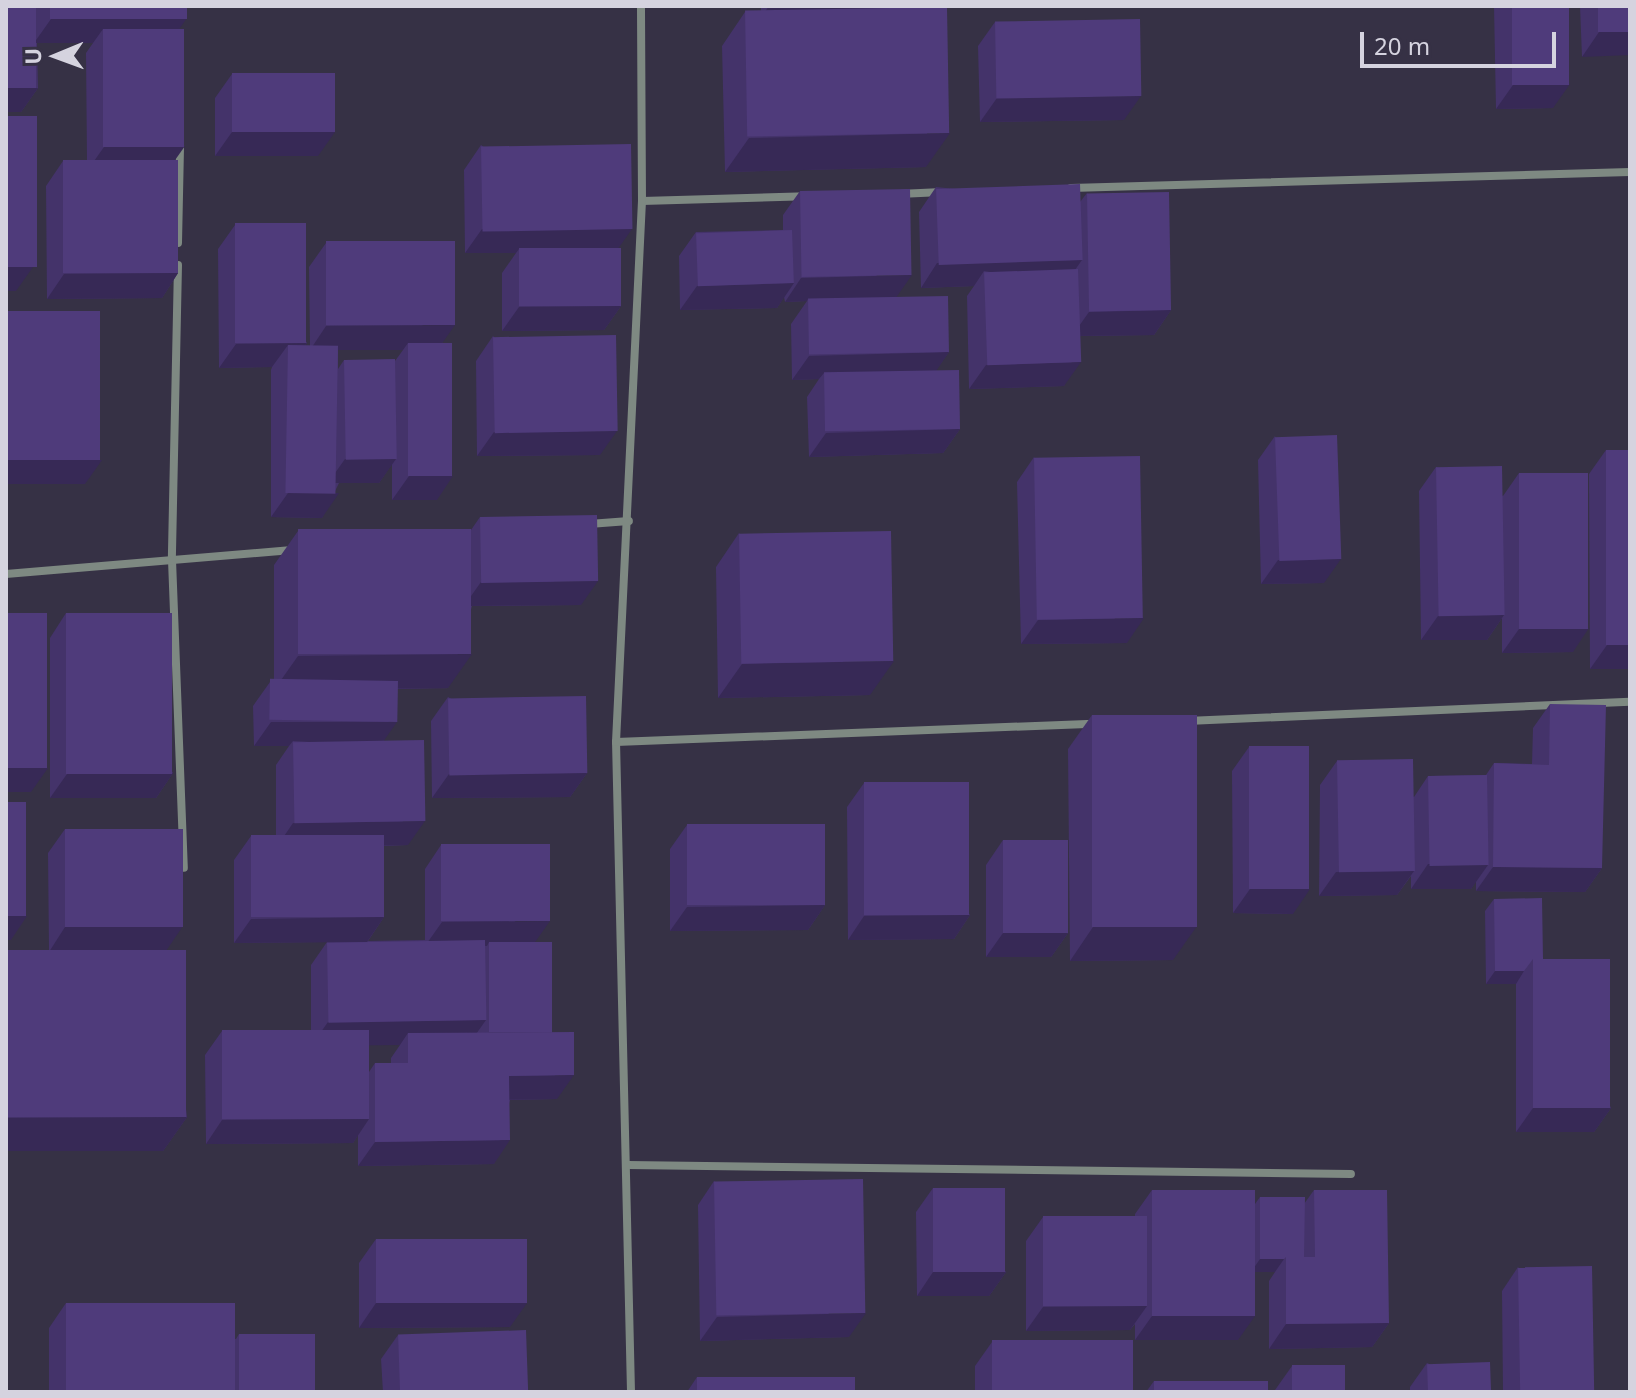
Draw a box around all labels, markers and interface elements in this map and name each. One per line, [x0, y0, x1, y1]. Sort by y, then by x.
north arrow [16, 16, 96, 96]
scale bar [1364, 16, 1560, 66]
text: 20 m [1374, 29, 1430, 62]
text: U [17, 48, 47, 65]

